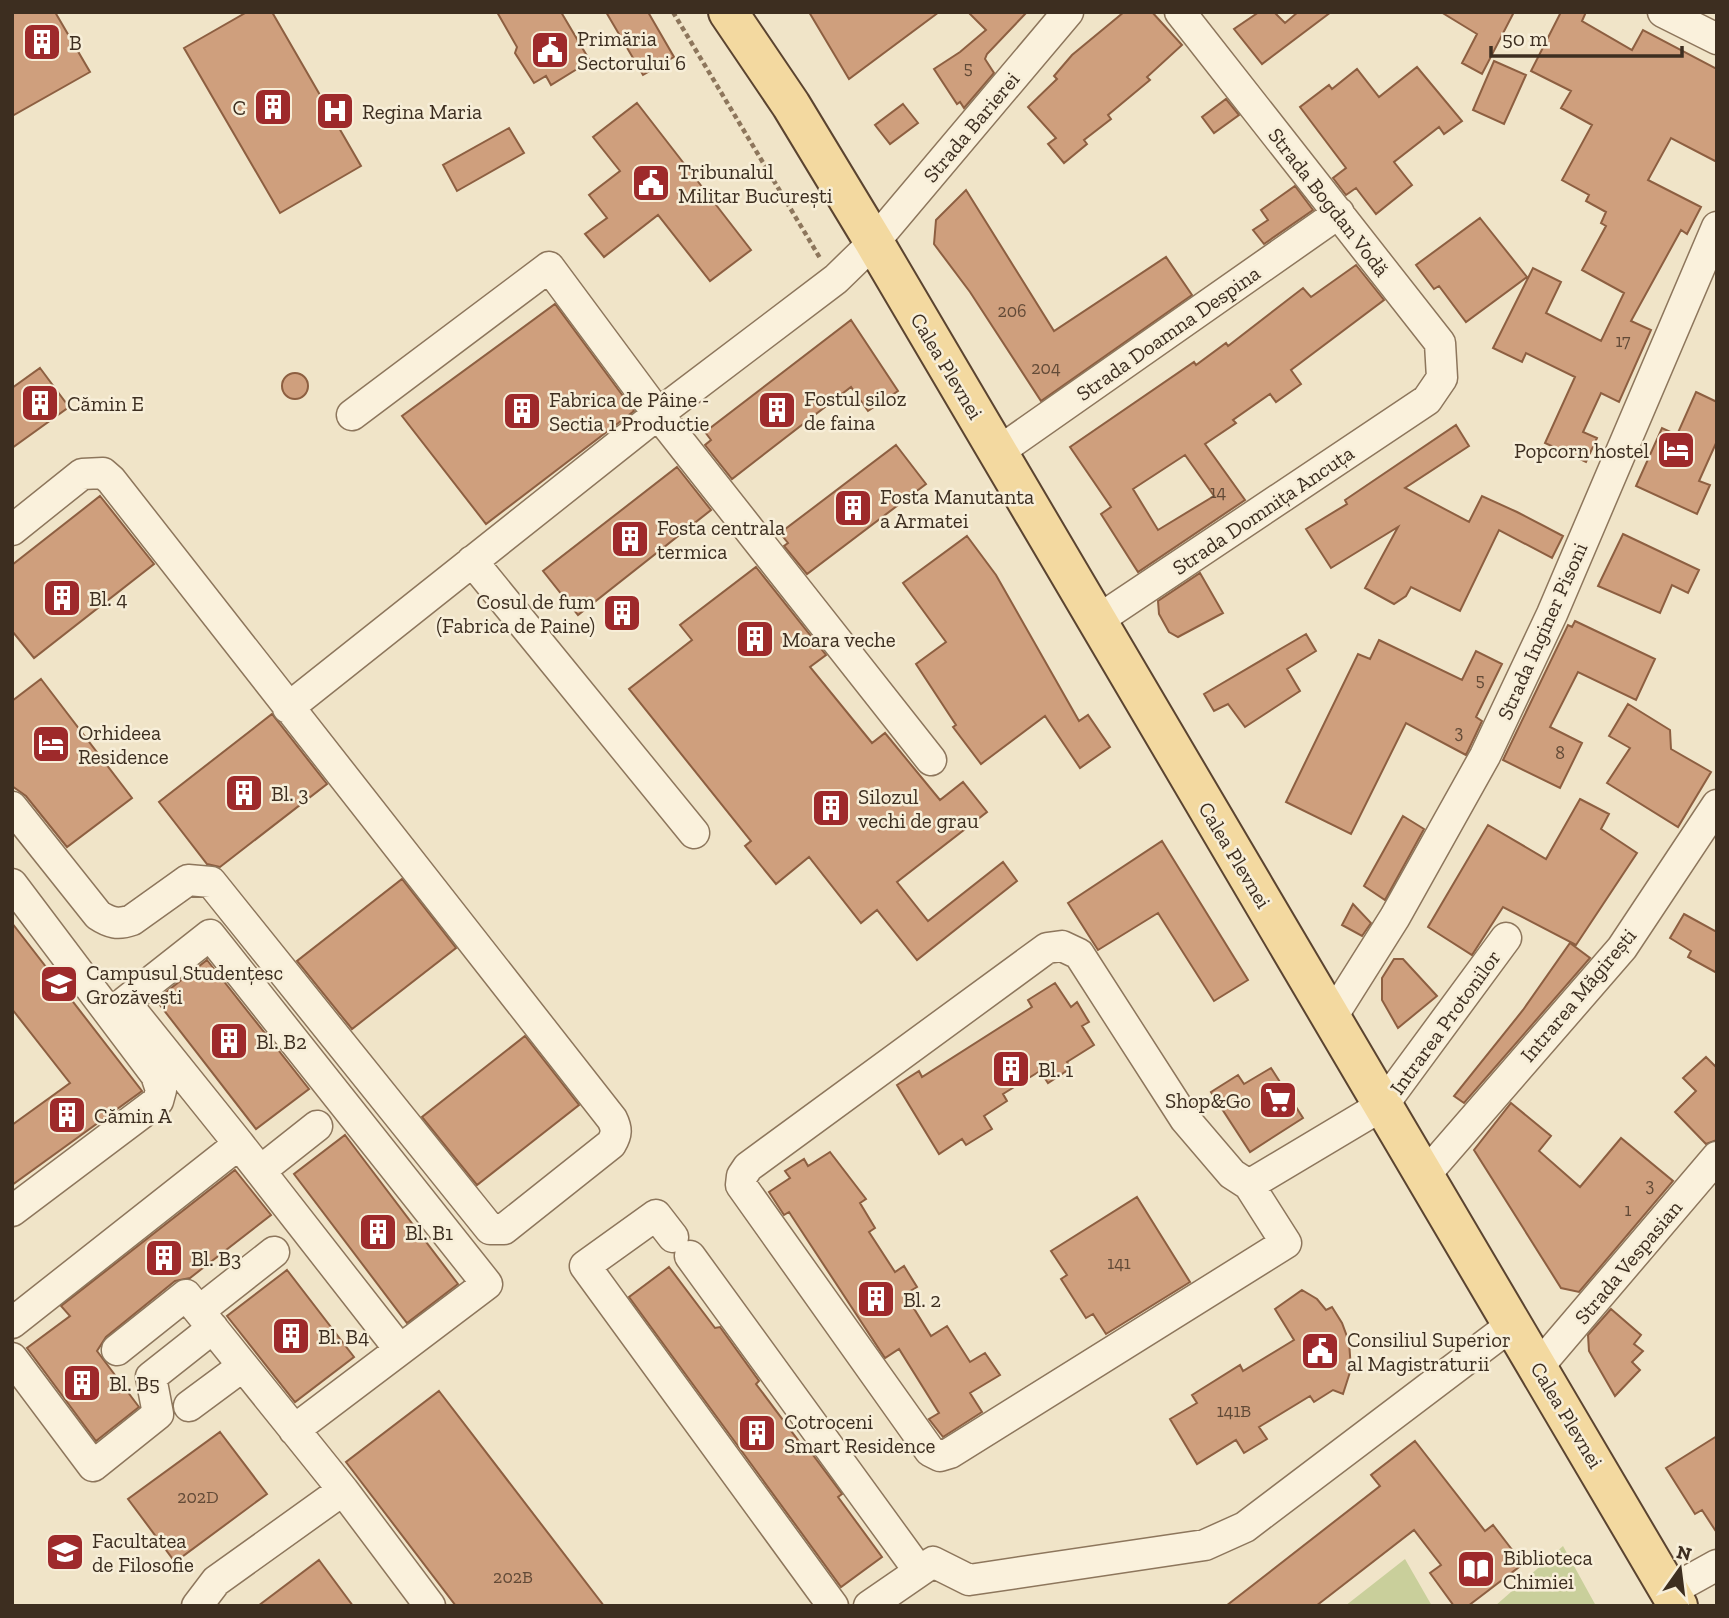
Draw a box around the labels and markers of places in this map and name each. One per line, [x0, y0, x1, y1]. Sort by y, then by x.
building icon: B [21, 21, 63, 63]
place label: Primăria Sectorului 6 [577, 26, 686, 75]
public building icon: Primăria Sectorului 6 [529, 29, 571, 71]
place label: B [69, 30, 82, 55]
building icon: C [252, 86, 294, 128]
hospital icon: Regina Maria [314, 90, 356, 132]
place label: C [232, 95, 246, 120]
place label: Regina Maria [362, 99, 482, 124]
place label: Tribunalul Militar București [678, 159, 833, 208]
public building icon: Tribunalul Militar București [630, 162, 672, 204]
building icon: Cămin E [19, 382, 61, 424]
place label: Fostul siloz de faina [804, 386, 907, 435]
place label: Fabrica de Pâine - Sectia 1 Productie [549, 387, 710, 436]
building icon: Fostul siloz de faina [756, 389, 798, 431]
building icon: Fabrica de Pâine - Sectia 1 Productie [501, 390, 543, 432]
place label: Cămin E [67, 391, 144, 416]
hotel icon: Popcorn hostel [1655, 429, 1697, 471]
place label: Popcorn hostel [1514, 438, 1649, 463]
place label: Fosta Manutanta a Armatei [880, 484, 1034, 533]
building icon: Fosta Manutanta a Armatei [832, 487, 874, 529]
place label: Fosta centrala termica [657, 515, 785, 564]
building icon: Fosta centrala termica [609, 518, 651, 560]
building icon: Bl. 4 [41, 577, 83, 619]
place label: Bl. 4 [89, 586, 128, 611]
place label: Cosul de fum (Fabrica de Paine) [436, 589, 595, 638]
building icon: Cosul de fum (Fabrica de Paine) [601, 592, 643, 634]
building icon: Moara veche [734, 618, 776, 660]
place label: Moara veche [782, 627, 896, 652]
place label: Orhideea Residence [78, 720, 169, 769]
hotel icon: Orhideea Residence [30, 723, 72, 765]
building icon: Bl. 3 [223, 772, 265, 814]
place label: Bl. 3 [271, 781, 309, 806]
place label: Silozul vechi de grau [858, 784, 979, 833]
building icon: Silozul vechi de grau [810, 787, 852, 829]
place label: Campusul Studențesc Grozăvești [86, 960, 283, 1009]
school or university icon: Campusul Studențesc Grozăvești [38, 963, 80, 1005]
building icon: Bl. B2 [208, 1020, 250, 1062]
place label: Bl. B2 [256, 1029, 307, 1054]
building icon: Bl. 1 [990, 1048, 1032, 1090]
place label: Bl. 1 [1038, 1057, 1073, 1082]
supermarket icon: Shop&Go [1257, 1079, 1299, 1121]
place label: Shop&Go [1165, 1088, 1251, 1113]
building icon: Cămin A [46, 1094, 88, 1136]
place label: Cămin A [94, 1103, 172, 1128]
building icon: Bl. B1 [357, 1211, 399, 1253]
place label: Bl. B1 [405, 1220, 453, 1245]
building icon: Bl. B3 [143, 1237, 185, 1279]
place label: Bl. B3 [191, 1246, 241, 1271]
building icon: Bl. 2 [855, 1278, 897, 1320]
place label: Bl. 2 [903, 1287, 941, 1312]
building icon: Bl. B4 [270, 1315, 312, 1357]
place label: Bl. B4 [318, 1324, 369, 1349]
place label: Consiliul Superior al Magistraturii [1347, 1327, 1511, 1376]
public building icon: Consiliul Superior al Magistraturii [1299, 1330, 1341, 1372]
building icon: Bl. B5 [61, 1362, 103, 1404]
place label: Bl. B5 [109, 1371, 160, 1396]
place label: Cotroceni Smart Residence [784, 1409, 936, 1458]
building icon: Cotroceni Smart Residence [736, 1412, 778, 1454]
place label: Facultatea de Filosofie [92, 1528, 194, 1577]
school or university icon: Facultatea de Filosofie [44, 1531, 86, 1573]
place label: Biblioteca Chimiei [1503, 1545, 1593, 1594]
library icon: Biblioteca Chimiei [1455, 1548, 1497, 1590]

